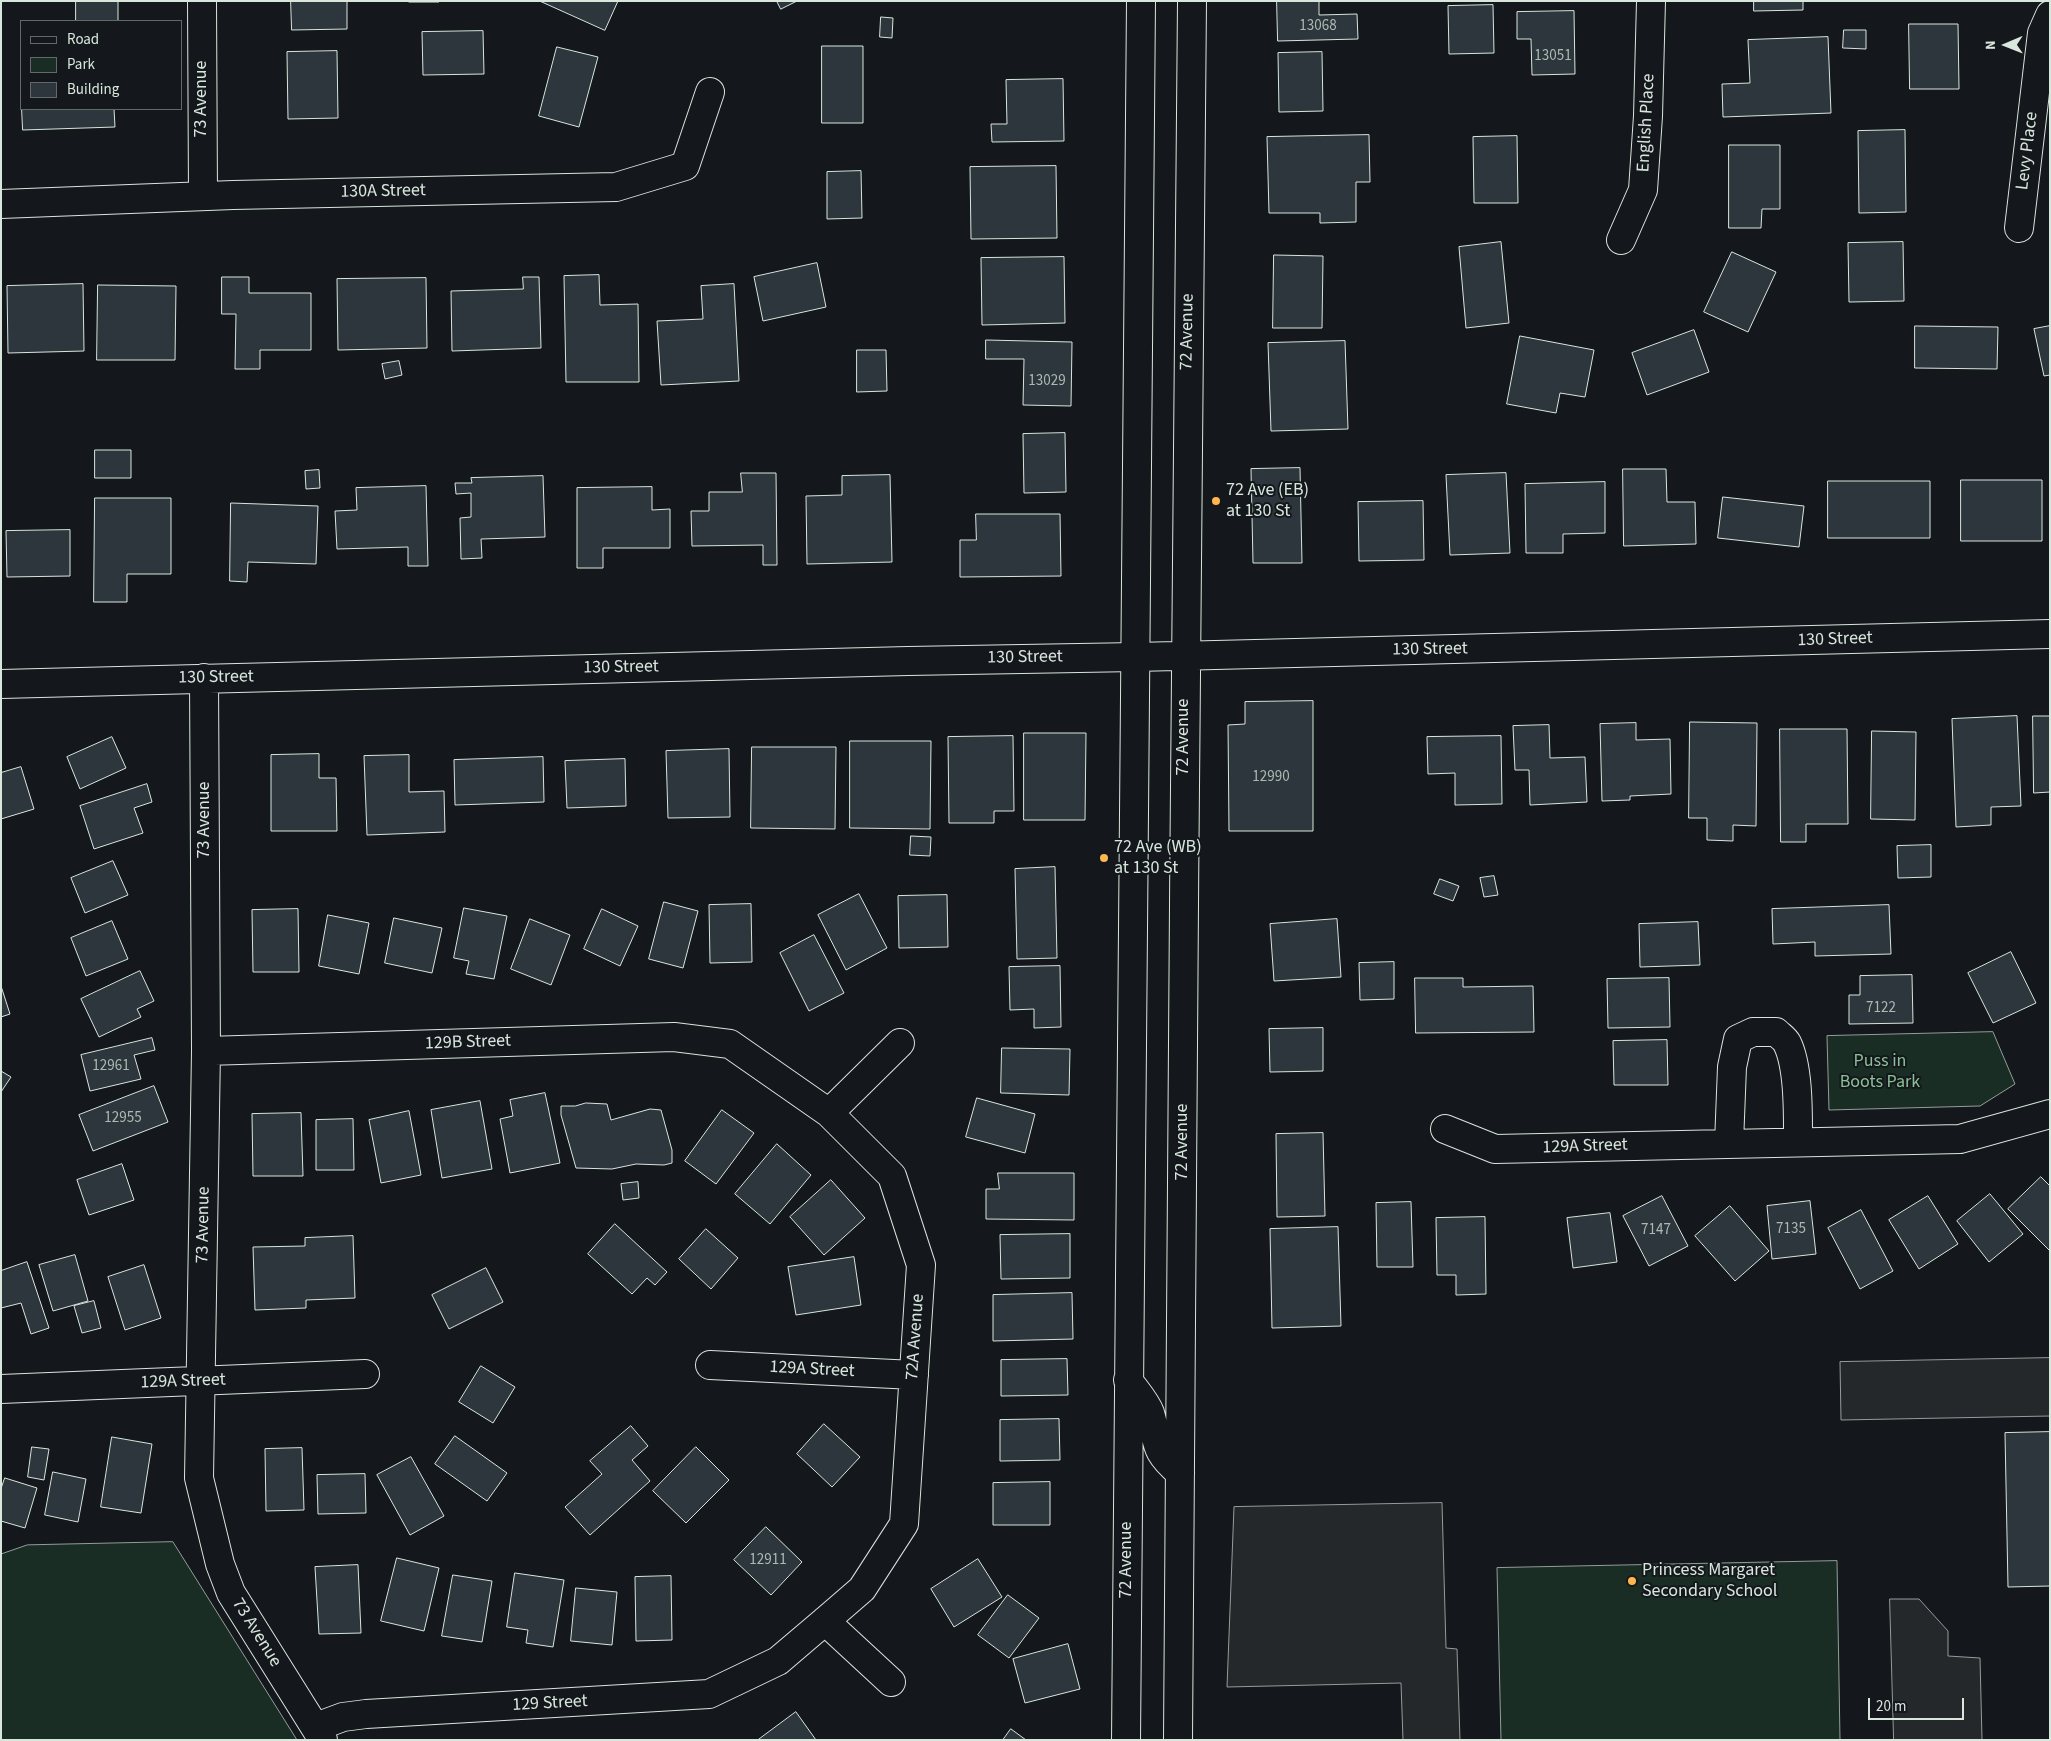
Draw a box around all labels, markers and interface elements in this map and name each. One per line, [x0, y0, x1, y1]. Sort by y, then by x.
house number: 13068 [1299, 18, 1337, 36]
legend [20, 20, 182, 110]
north arrow [1981, 20, 2031, 70]
text: Road [67, 29, 99, 50]
text: N [1981, 40, 2001, 50]
house number: 13051 [1534, 48, 1572, 66]
text: Park [67, 54, 95, 75]
street label: 73 Avenue [191, 61, 213, 137]
street label: English Place [1634, 73, 1660, 173]
text: Building [67, 79, 119, 100]
street label: Levy Place [2012, 111, 2044, 191]
street label: 130A Street [340, 180, 426, 204]
street label: 72 Avenue [1177, 293, 1199, 371]
house number: 13029 [1028, 373, 1066, 391]
place label: 72 Ave (EB) at 130 St [1226, 480, 1309, 522]
marker: 72 Ave (EB) at 130 St [1210, 495, 1222, 507]
street label: 130 Street [1797, 628, 1873, 652]
street label: 130 Street [1392, 639, 1468, 661]
street label: 130 Street [987, 647, 1063, 669]
street label: 130 Street [583, 657, 659, 679]
street label: 130 Street [178, 667, 254, 689]
street label: 72 Avenue [1173, 699, 1195, 775]
house number: 12990 [1252, 769, 1290, 787]
street label: 73 Avenue [194, 782, 216, 858]
place label: 72 Ave (WB) at 130 St [1114, 837, 1202, 880]
marker: 72 Ave (WB) at 130 St [1098, 852, 1110, 864]
house number: 7122 [1866, 1000, 1896, 1018]
street label: 129B Street [425, 1031, 511, 1055]
park label: Puss in Boots Park [1840, 1051, 1920, 1094]
house number: 12961 [92, 1058, 130, 1076]
street label: 72 Avenue [1172, 1104, 1194, 1180]
house number: 12955 [104, 1110, 142, 1128]
street label: 129A Street [1542, 1135, 1628, 1159]
street label: 73 Avenue [193, 1186, 215, 1264]
house number: 7135 [1776, 1221, 1806, 1239]
house number: 7147 [1641, 1222, 1671, 1240]
street label: 72A Avenue [902, 1293, 930, 1381]
street label: 129A Street [769, 1357, 855, 1383]
street label: 129A Street [140, 1370, 226, 1394]
street label: 72 Avenue [1116, 1522, 1138, 1598]
house number: 12911 [749, 1552, 787, 1570]
place label: Princess Margaret Secondary School [1642, 1560, 1777, 1602]
marker: Princess Margaret Secondary School [1626, 1575, 1638, 1587]
street label: 73 Avenue [226, 1595, 286, 1671]
scale bar [1871, 1688, 1967, 1720]
street label: 129 Street [512, 1691, 588, 1717]
text: 20 m [1876, 1696, 1906, 1717]

